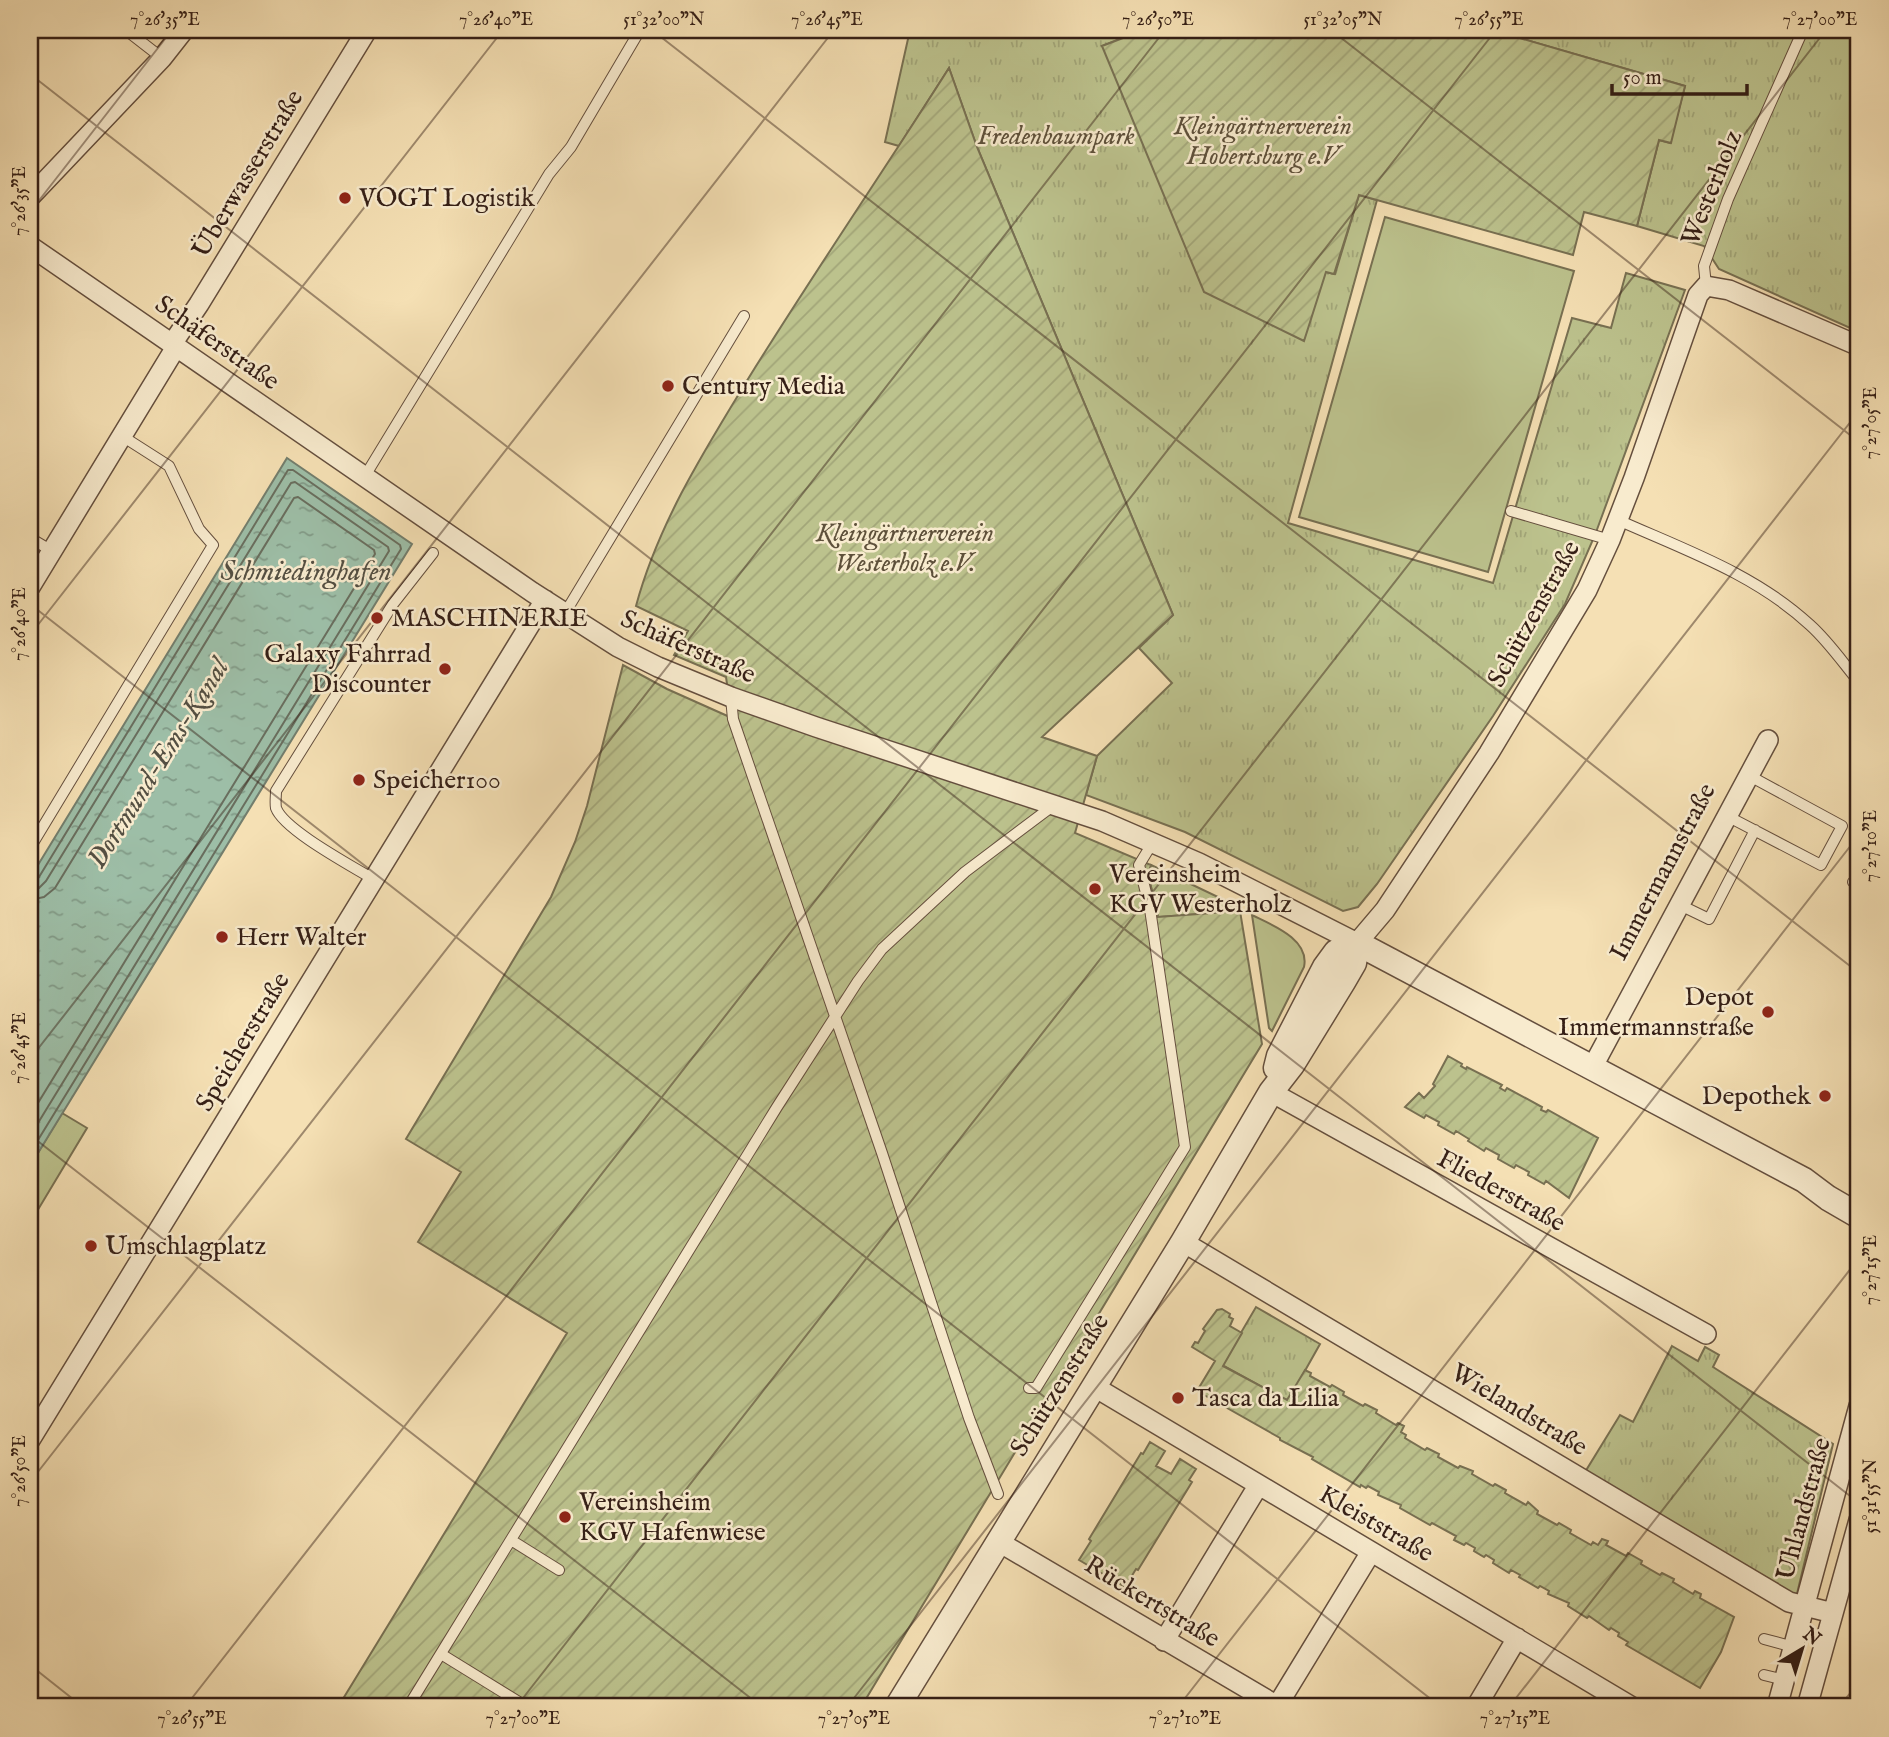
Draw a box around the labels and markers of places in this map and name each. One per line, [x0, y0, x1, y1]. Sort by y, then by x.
place label: VOGT Logistik [358, 182, 536, 215]
marker: VOGT Logistik [337, 190, 353, 206]
place label: Century Media [682, 370, 846, 403]
marker: Century Media [660, 378, 676, 394]
place label: MASCHINERIE [391, 602, 588, 635]
marker: MASCHINERIE [369, 610, 385, 626]
place label: Galaxy Fahrrad Discounter [264, 638, 431, 701]
marker: Galaxy Fahrrad Discounter [437, 661, 453, 677]
place label: Speicher100 [373, 764, 501, 797]
marker: Speicher100 [351, 772, 367, 788]
place label: Vereinsheim KGV Westerholz [1108, 858, 1292, 921]
marker: Vereinsheim KGV Westerholz [1087, 881, 1103, 897]
place label: Herr Walter [236, 921, 367, 954]
marker: Herr Walter [214, 929, 230, 945]
place label: Depot Immermannstraße [1558, 981, 1754, 1044]
marker: Depot Immermannstraße [1760, 1004, 1776, 1020]
place label: Depothek [1702, 1080, 1812, 1113]
marker: Depothek [1817, 1088, 1833, 1104]
place label: Umschlagplatz [105, 1230, 266, 1263]
marker: Umschlagplatz [83, 1238, 99, 1254]
place label: Tasca da Lilia [1192, 1382, 1340, 1415]
marker: Tasca da Lilia [1170, 1390, 1186, 1406]
place label: Vereinsheim KGV Hafenwiese [578, 1486, 766, 1549]
marker: Vereinsheim KGV Hafenwiese [557, 1509, 573, 1525]

